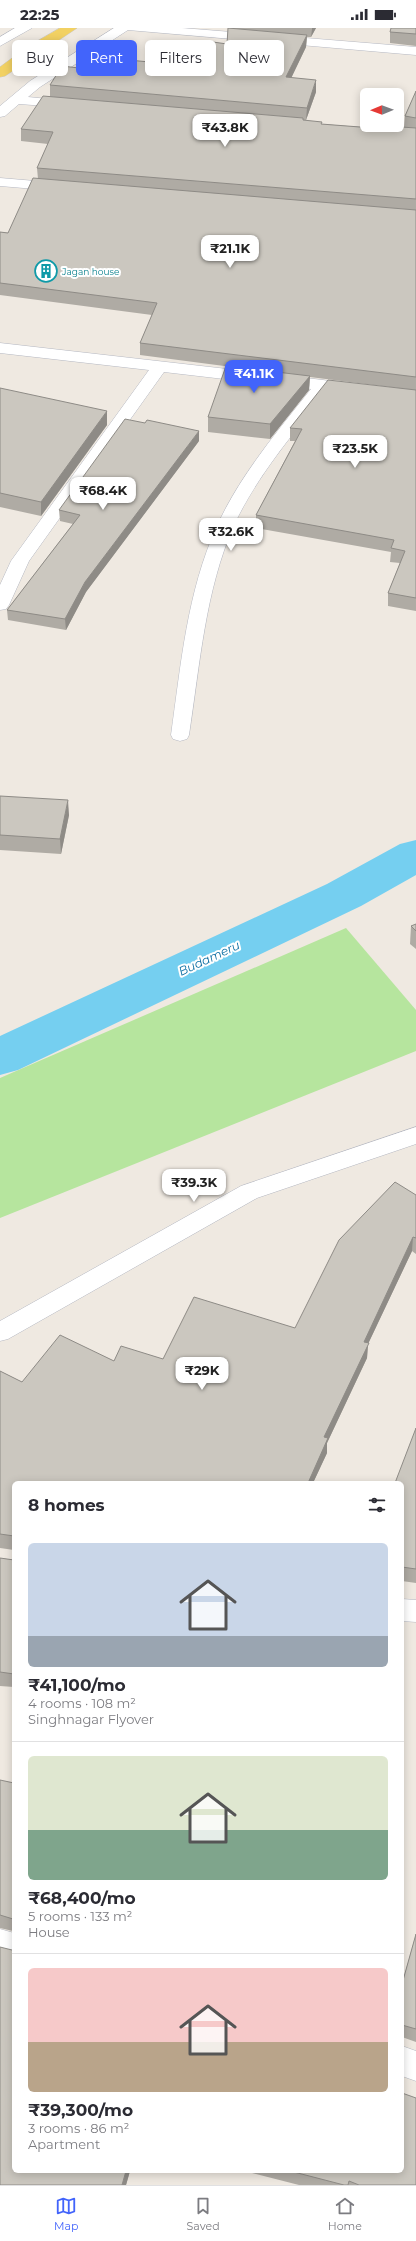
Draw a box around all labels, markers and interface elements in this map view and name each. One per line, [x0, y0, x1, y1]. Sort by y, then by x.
text: 22:25 [20, 5, 59, 24]
chip: Buy [12, 40, 68, 76]
chip: Rent [76, 40, 137, 76]
chip: Filters [145, 40, 216, 76]
chip: New [224, 40, 284, 76]
north arrow [360, 88, 404, 132]
map controls [360, 88, 404, 132]
pin: ₹43.8K [192, 114, 258, 148]
text: ₹43.8K [201, 119, 249, 135]
pin: ₹21.1K [197, 235, 263, 269]
text: ₹21.1K [210, 240, 250, 256]
building icon: Jagan house [33, 258, 59, 284]
place label: Jagan house [61, 266, 120, 277]
pin: ₹41.1K [221, 360, 287, 394]
text: ₹41.1K [234, 365, 274, 381]
pin: ₹23.5K [322, 435, 388, 469]
text: ₹23.5K [332, 440, 378, 456]
pin: ₹68.4K [70, 477, 136, 511]
text: ₹68.4K [79, 482, 127, 498]
pin: ₹32.6K [198, 518, 264, 552]
text: ₹32.6K [208, 523, 254, 539]
water label: Budameru [176, 937, 242, 979]
pin: ₹39.3K [161, 1169, 227, 1203]
text: ₹39.3K [171, 1174, 217, 1190]
pin: ₹29K [178, 1357, 226, 1391]
text: ₹29K [185, 1362, 219, 1378]
icon: filters [366, 1494, 388, 1516]
text: 8 homes [28, 1495, 105, 1515]
icon: home [172, 1569, 244, 1641]
text: ₹41,100/mo [28, 1675, 126, 1695]
text: 4 rooms · 108 m² [28, 1695, 136, 1711]
text: Singhnagar Flyover [28, 1711, 154, 1727]
icon: home [172, 1782, 244, 1854]
text: ₹68,400/mo [28, 1888, 136, 1908]
text: 5 rooms · 133 m² [28, 1908, 132, 1924]
text: House [28, 1924, 70, 1940]
icon: home [172, 1994, 244, 2066]
text: ₹39,300/mo [28, 2100, 133, 2120]
text: 3 rooms · 86 m² [28, 2120, 129, 2136]
text: Apartment [28, 2136, 100, 2152]
tab: Map [54, 2195, 79, 2233]
tab: Saved [187, 2195, 220, 2233]
tab: Home [328, 2195, 362, 2233]

